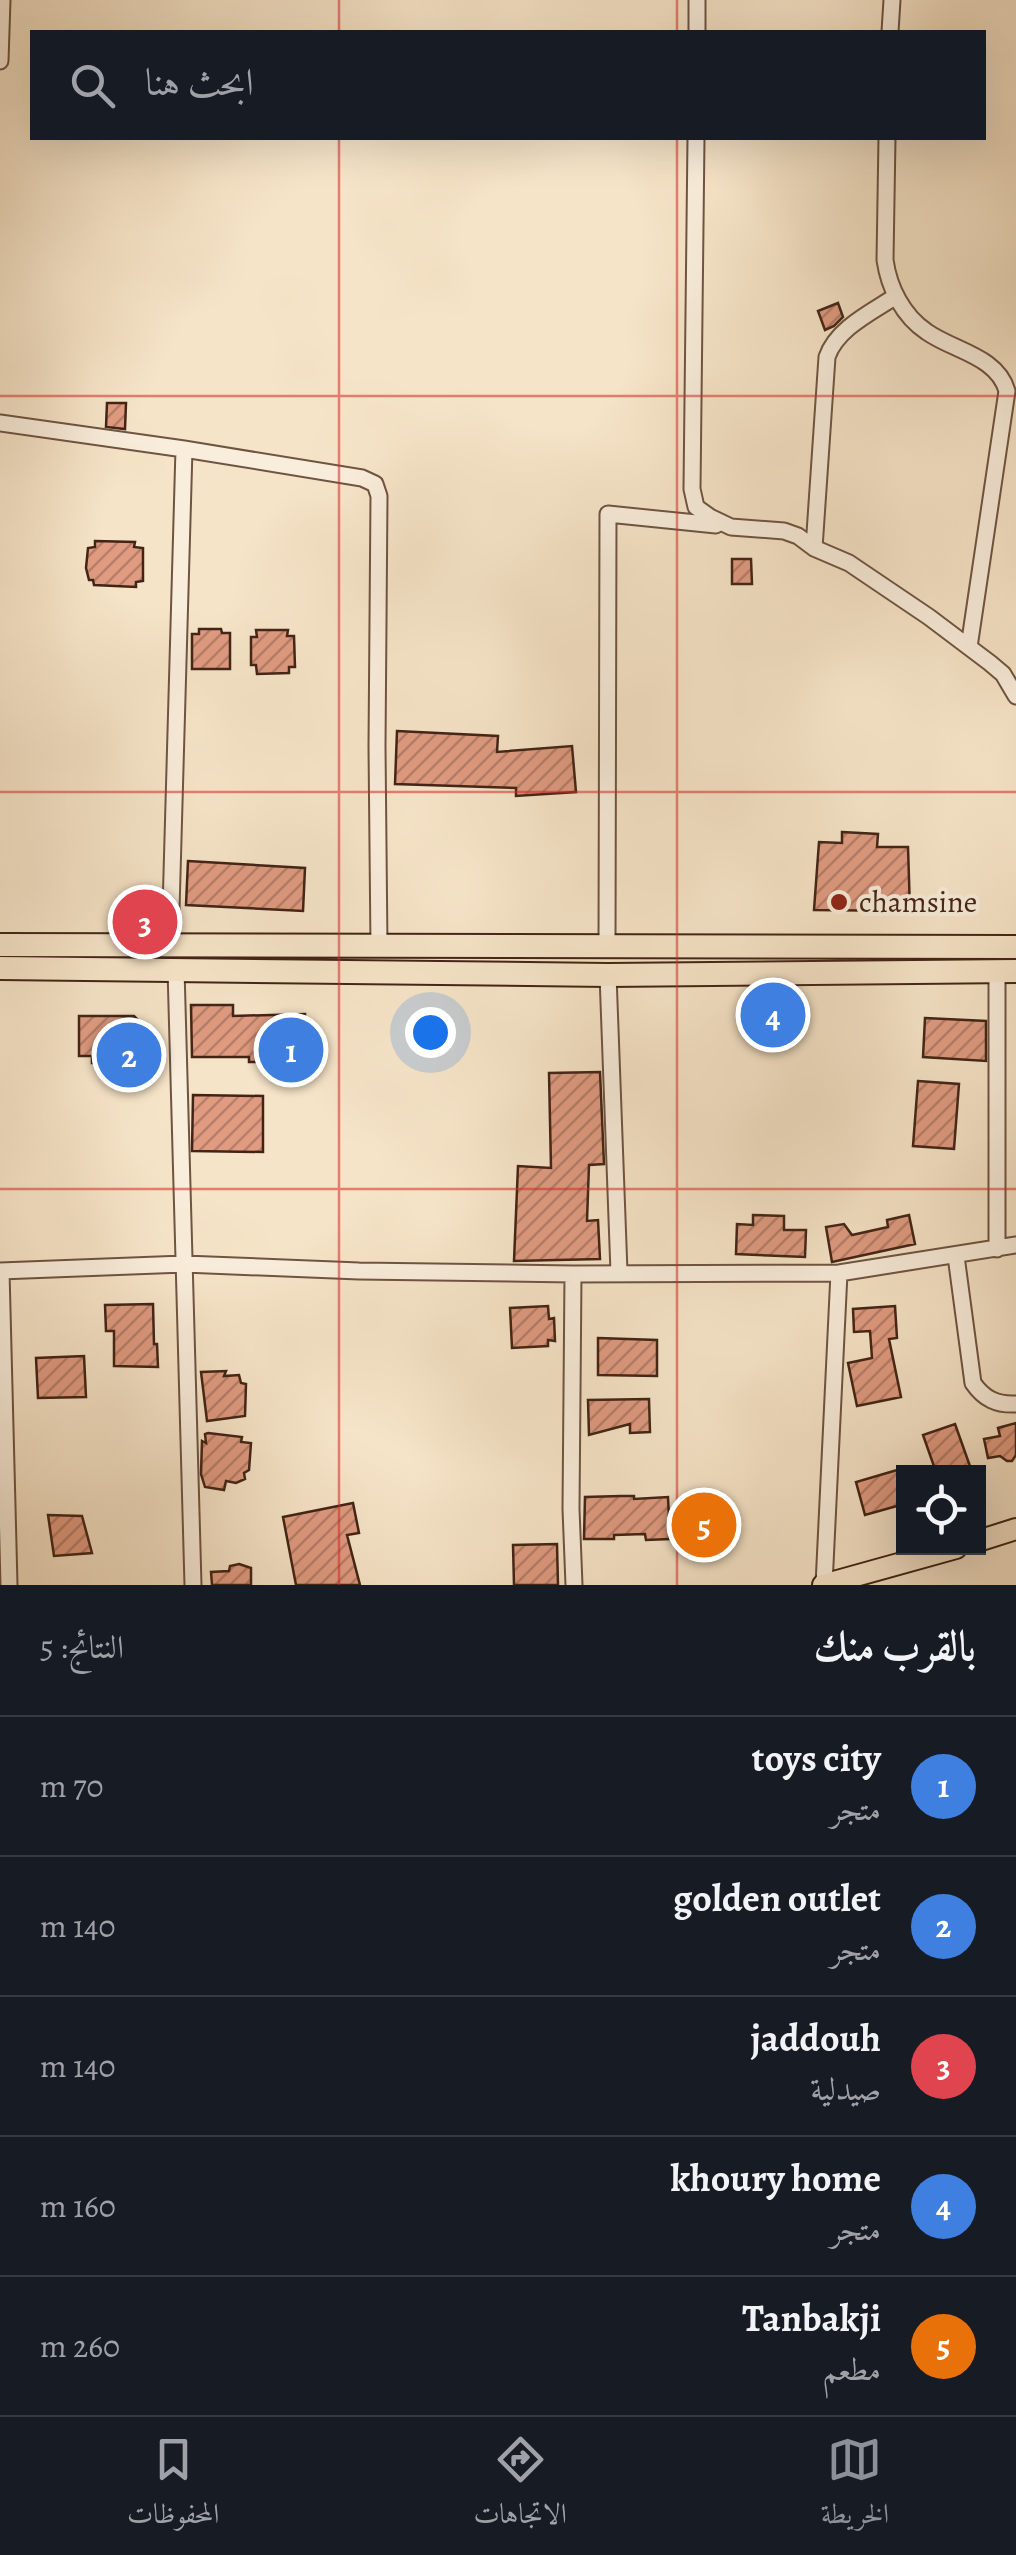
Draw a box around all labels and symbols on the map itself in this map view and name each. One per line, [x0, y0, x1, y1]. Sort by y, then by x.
place label: chamsine [859, 882, 977, 922]
pin: 3 [112, 884, 178, 960]
marker: chamsine [828, 891, 850, 913]
pin: 4 [740, 978, 806, 1052]
your location [405, 1007, 456, 1058]
pin: 1 [258, 1012, 324, 1088]
pin: 2 [96, 1018, 162, 1092]
pin: 5 [672, 1488, 736, 1562]

